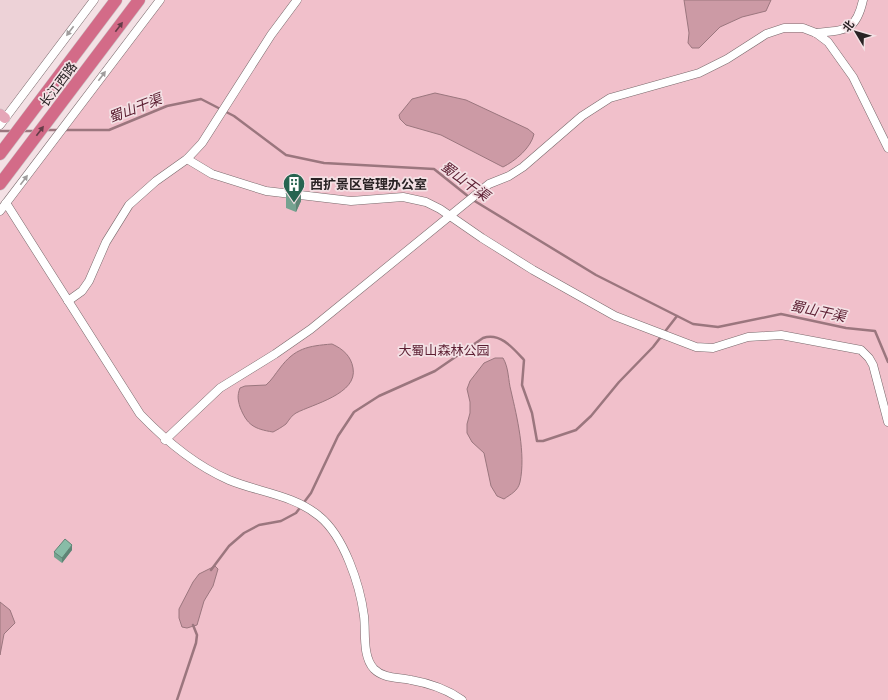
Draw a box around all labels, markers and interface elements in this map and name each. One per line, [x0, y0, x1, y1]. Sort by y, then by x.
north arrow [836, 12, 876, 52]
text: 北 [840, 18, 857, 34]
one-way arrow [115, 22, 123, 33]
one-way arrow [66, 26, 75, 37]
street label: 长江西路 [37, 59, 80, 110]
one-way arrow [98, 71, 106, 82]
water label: 蜀山干渠 [106, 90, 166, 126]
one-way arrow [36, 125, 45, 136]
water label: 蜀山干渠 [438, 158, 494, 205]
building icon: 西扩景区管理办公室 [281, 171, 307, 204]
one-way arrow [19, 175, 27, 185]
place label: 西扩景区管理办公室 [310, 177, 427, 192]
water label: 蜀山干渠 [789, 297, 849, 325]
park label: 大蜀山森林公园 [398, 343, 490, 358]

